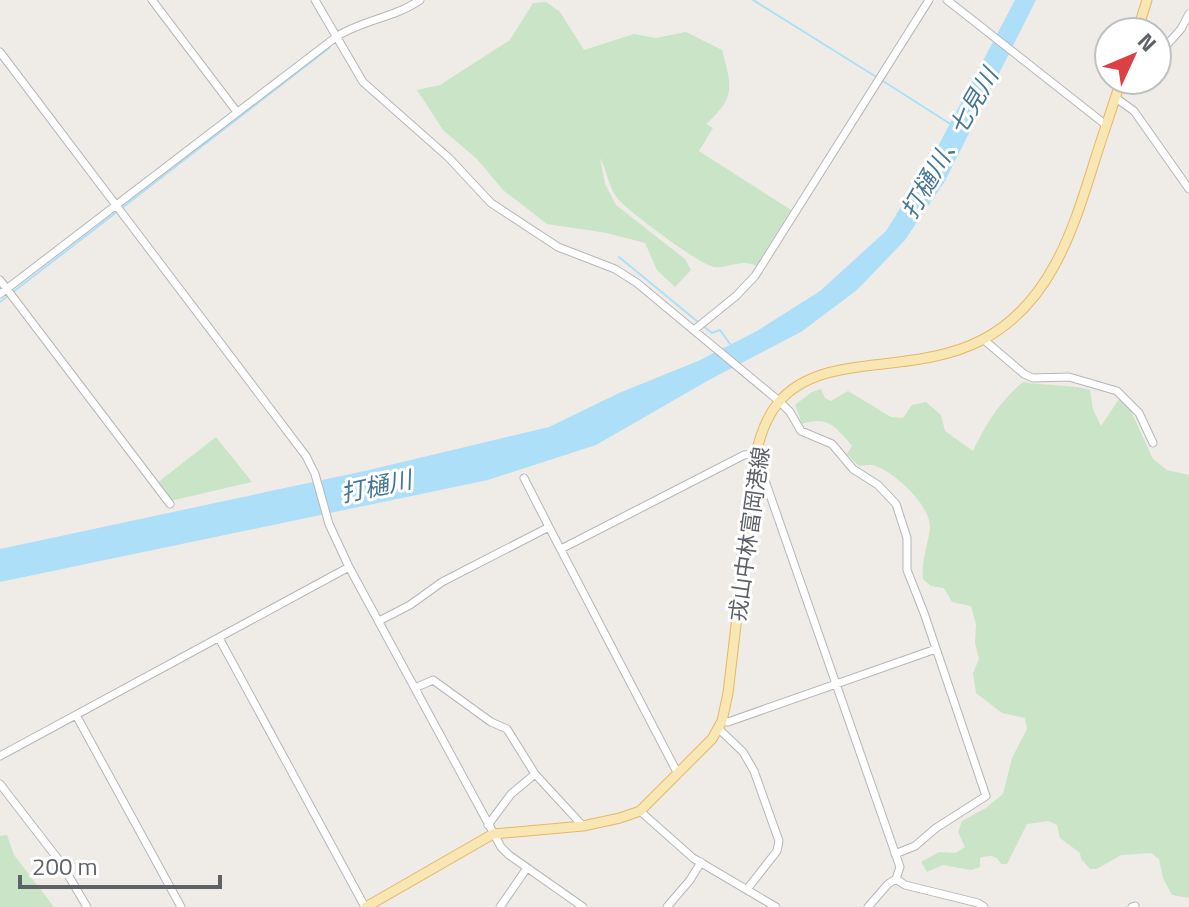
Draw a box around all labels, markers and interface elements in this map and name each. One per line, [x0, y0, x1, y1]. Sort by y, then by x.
north arrow [1093, 16, 1173, 96]
text: N [1130, 25, 1165, 59]
water label: 打樋川、七見川 [891, 59, 1008, 225]
street label: 戎山中林富岡港線 [720, 444, 778, 624]
water label: 打樋川 [337, 460, 418, 511]
scale bar [20, 839, 220, 889]
text: 200 m [32, 848, 98, 884]

